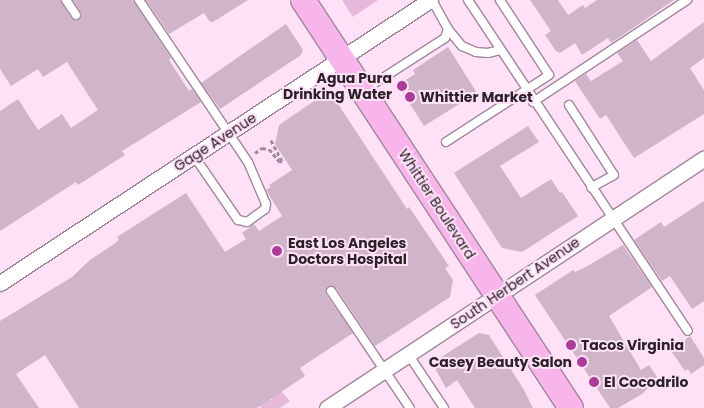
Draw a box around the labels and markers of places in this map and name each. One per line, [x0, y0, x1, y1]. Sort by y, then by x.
place label: Agua Pura Drinking Water [283, 70, 392, 102]
marker: Agua Pura Drinking Water [396, 80, 408, 92]
place label: Whittier Market [420, 89, 533, 105]
marker: Whittier Market [404, 91, 416, 103]
place label: East Los Angeles Doctors Hospital [288, 235, 407, 268]
marker: East Los Angeles Doctors Hospital [270, 244, 284, 258]
place label: Tacos Virginia [581, 337, 684, 353]
marker: Tacos Virginia [565, 339, 577, 351]
place label: Casey Beauty Salon [429, 354, 572, 370]
marker: Casey Beauty Salon [576, 356, 588, 368]
place label: El Cocodrilo [604, 374, 688, 390]
marker: El Cocodrilo [588, 376, 600, 388]

